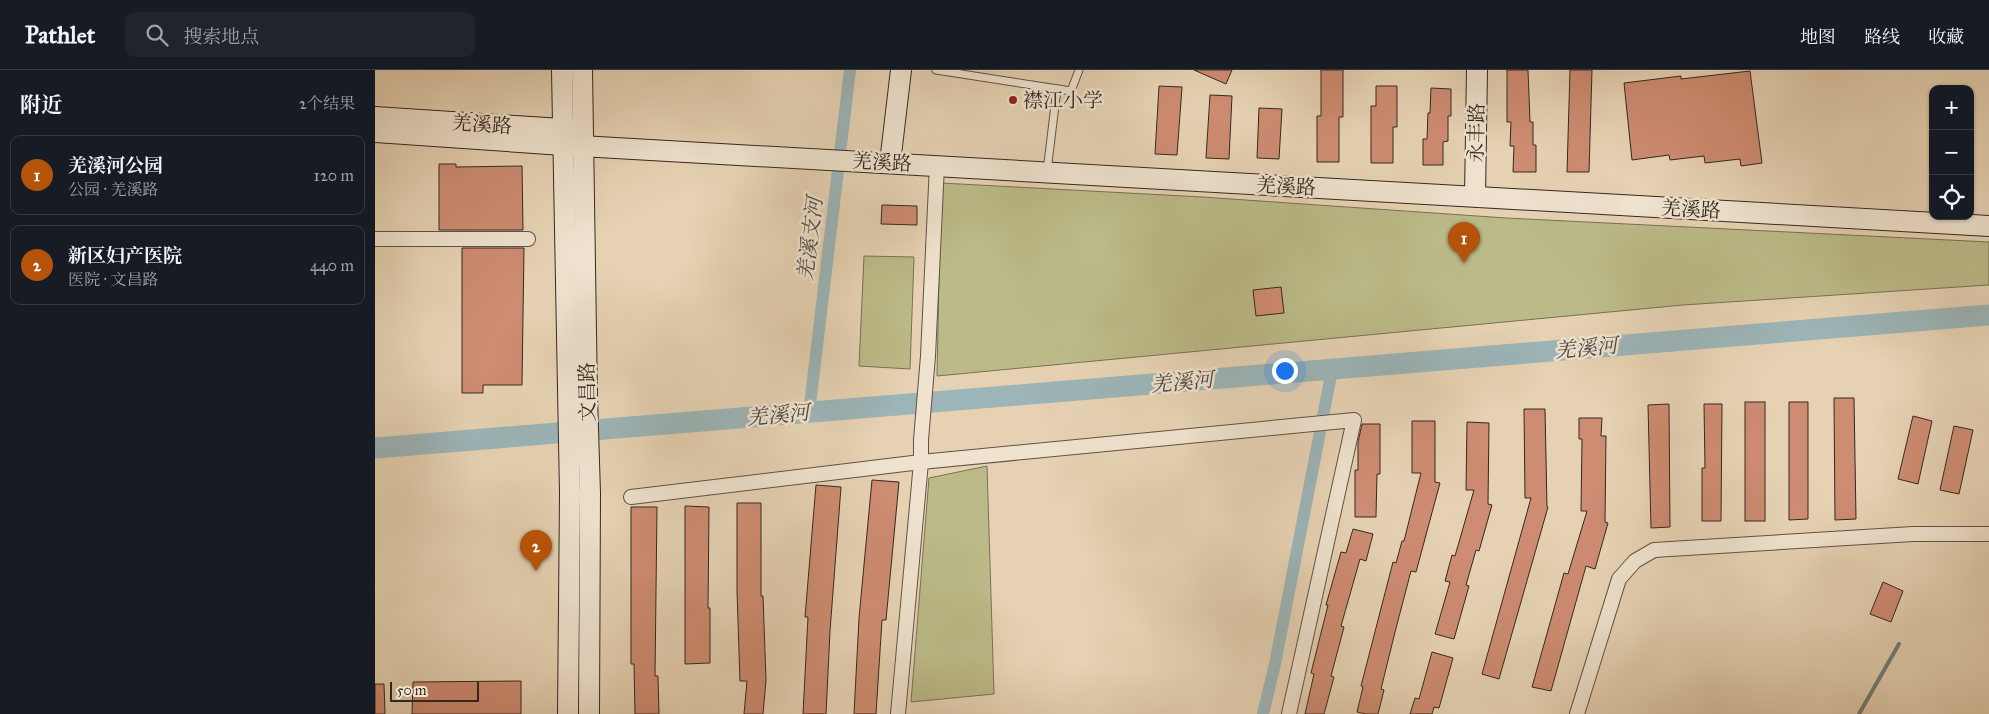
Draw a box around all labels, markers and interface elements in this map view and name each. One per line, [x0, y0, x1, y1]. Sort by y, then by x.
search box [125, 12, 475, 57]
text: Pathlet [25, 20, 95, 50]
icon: search [143, 21, 171, 49]
text: 搜索地点 [183, 25, 259, 48]
text: 地图 [1800, 26, 1836, 48]
text: 路线 [1864, 26, 1900, 48]
text: 收藏 [1928, 26, 1964, 48]
map controls [1929, 85, 1974, 220]
button: + [1929, 85, 1974, 130]
place label: 襟江小学 [1023, 88, 1103, 112]
text: 附近 [20, 92, 62, 118]
text: 2个结果 [299, 94, 355, 113]
marker: 襟江小学 [1007, 94, 1019, 106]
street label: 永丰路 [1463, 103, 1489, 163]
street label: 羌溪路 [451, 110, 513, 138]
button: − [1929, 130, 1974, 175]
street label: 羌溪路 [851, 148, 913, 176]
text: 羌溪河公园 [68, 154, 163, 177]
text: 1 [34, 166, 40, 185]
text: 120 m [314, 166, 354, 185]
street label: 羌溪路 [1255, 172, 1317, 200]
button: locate [1929, 175, 1974, 220]
text: 公园 · 羌溪路 [68, 180, 158, 199]
water label: 羌溪支河 [792, 192, 829, 282]
street label: 羌溪路 [1660, 195, 1722, 223]
pin: 1 [1448, 222, 1480, 263]
text: 新区妇产医院 [68, 244, 182, 267]
text: 2 [33, 256, 41, 275]
text: 440 m [310, 256, 354, 275]
text: 医院 · 文昌路 [68, 270, 158, 289]
water label: 羌溪河 [1553, 332, 1622, 364]
your location [1272, 358, 1298, 384]
street label: 文昌路 [574, 362, 600, 422]
water label: 羌溪河 [1149, 366, 1218, 398]
water label: 羌溪河 [745, 399, 814, 431]
pin: 2 [520, 530, 552, 571]
scale bar [390, 679, 479, 702]
text: 50 m [397, 682, 426, 699]

